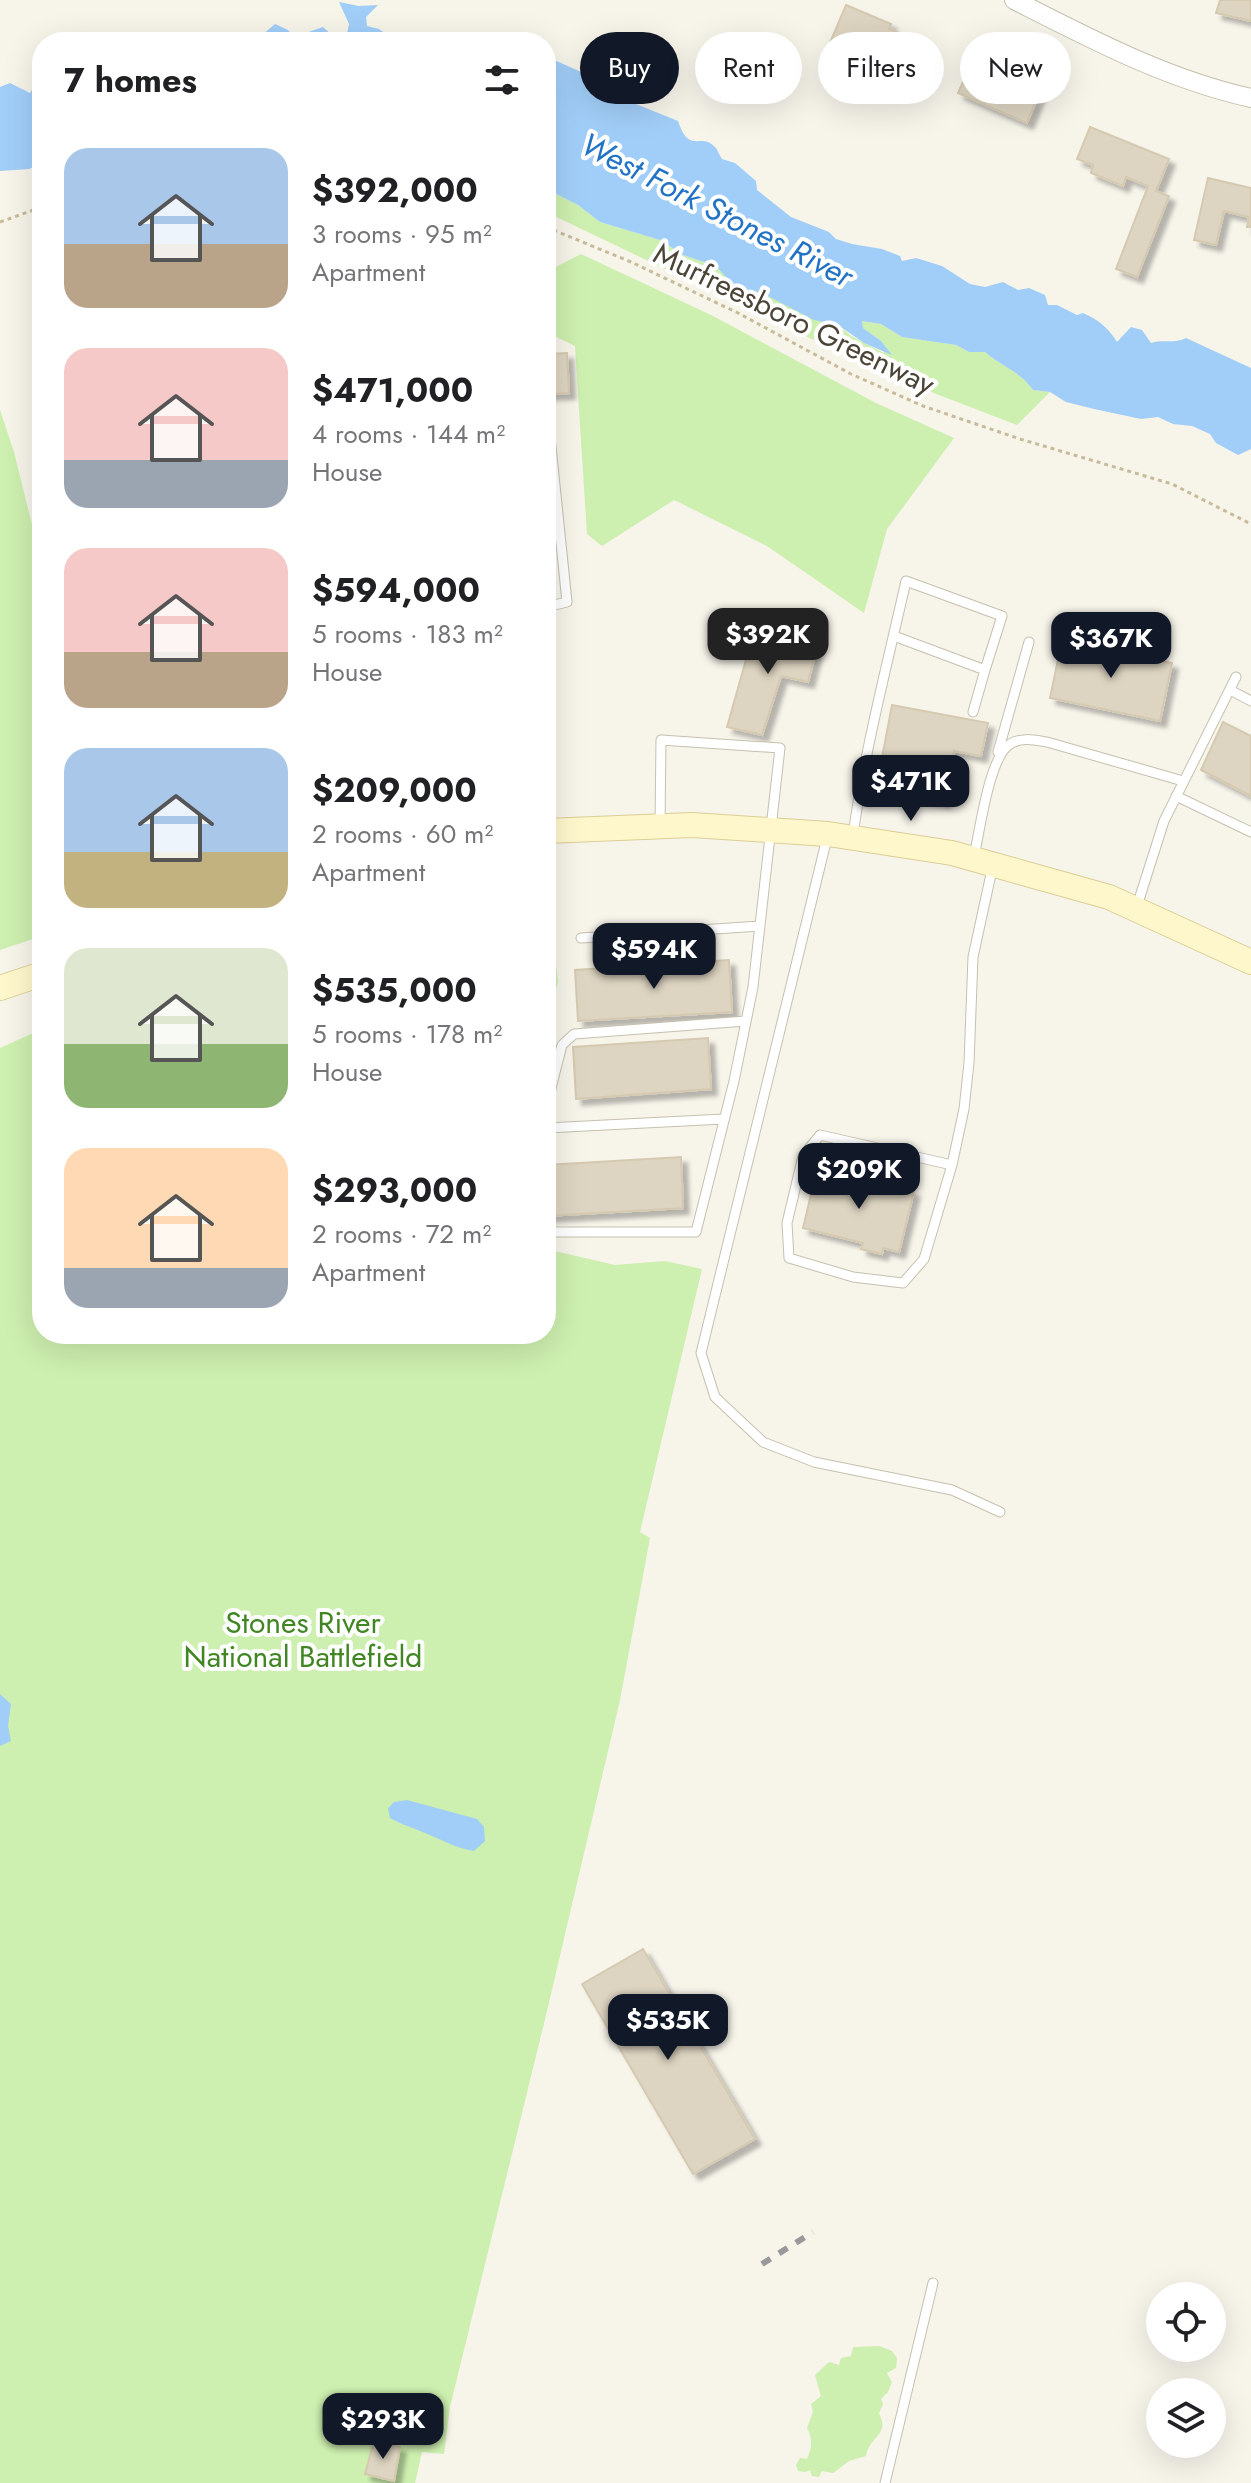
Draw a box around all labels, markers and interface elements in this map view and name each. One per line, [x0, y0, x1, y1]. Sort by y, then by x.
chip: Buy [580, 32, 679, 104]
chip: Rent [695, 32, 802, 104]
chip: Filters [818, 32, 944, 104]
chip: New [960, 32, 1071, 104]
text: 7 homes [64, 56, 197, 105]
icon: filters [480, 58, 524, 102]
water label: West Fork Stones River [573, 121, 863, 300]
text: $392,000 [312, 166, 478, 215]
icon: home [128, 180, 224, 276]
text: 3 rooms · 95 m² [312, 215, 492, 253]
street label: Murfreesboro Greenway [646, 232, 943, 406]
text: Apartment [312, 253, 425, 291]
text: $471,000 [312, 366, 473, 415]
icon: home [128, 380, 224, 476]
text: 4 rooms · 144 m² [312, 415, 505, 453]
text: House [312, 453, 382, 491]
text: $594,000 [312, 566, 480, 615]
icon: home [128, 580, 224, 676]
pin: $392K [712, 608, 824, 676]
pin: $367K [1055, 612, 1167, 680]
text: 5 rooms · 183 m² [312, 615, 503, 653]
text: $392K [726, 615, 810, 653]
text: $367K [1069, 619, 1153, 657]
text: House [312, 653, 382, 691]
pin: $471K [855, 755, 967, 823]
text: $471K [870, 762, 952, 800]
text: $209,000 [312, 766, 477, 815]
icon: home [128, 780, 224, 876]
text: 2 rooms · 60 m² [312, 815, 493, 853]
text: Apartment [312, 853, 425, 891]
pin: $594K [598, 923, 710, 991]
text: $594K [611, 930, 697, 968]
text: $535,000 [312, 966, 477, 1015]
icon: home [128, 980, 224, 1076]
text: 5 rooms · 178 m² [312, 1015, 502, 1053]
text: House [312, 1053, 382, 1091]
pin: $209K [803, 1143, 915, 1211]
text: $209K [816, 1150, 902, 1188]
text: $293,000 [312, 1166, 477, 1215]
icon: home [128, 1180, 224, 1276]
text: 2 rooms · 72 m² [312, 1215, 491, 1253]
text: Apartment [312, 1253, 425, 1291]
park label: Stones River National Battlefield [184, 1601, 422, 1678]
pin: $535K [612, 1994, 724, 2062]
text: $535K [626, 2001, 710, 2039]
map controls [1146, 2282, 1226, 2458]
button: locate [1146, 2282, 1226, 2362]
button: layers [1146, 2378, 1226, 2458]
pin: $293K [327, 2393, 439, 2461]
text: $293K [341, 2400, 425, 2438]

